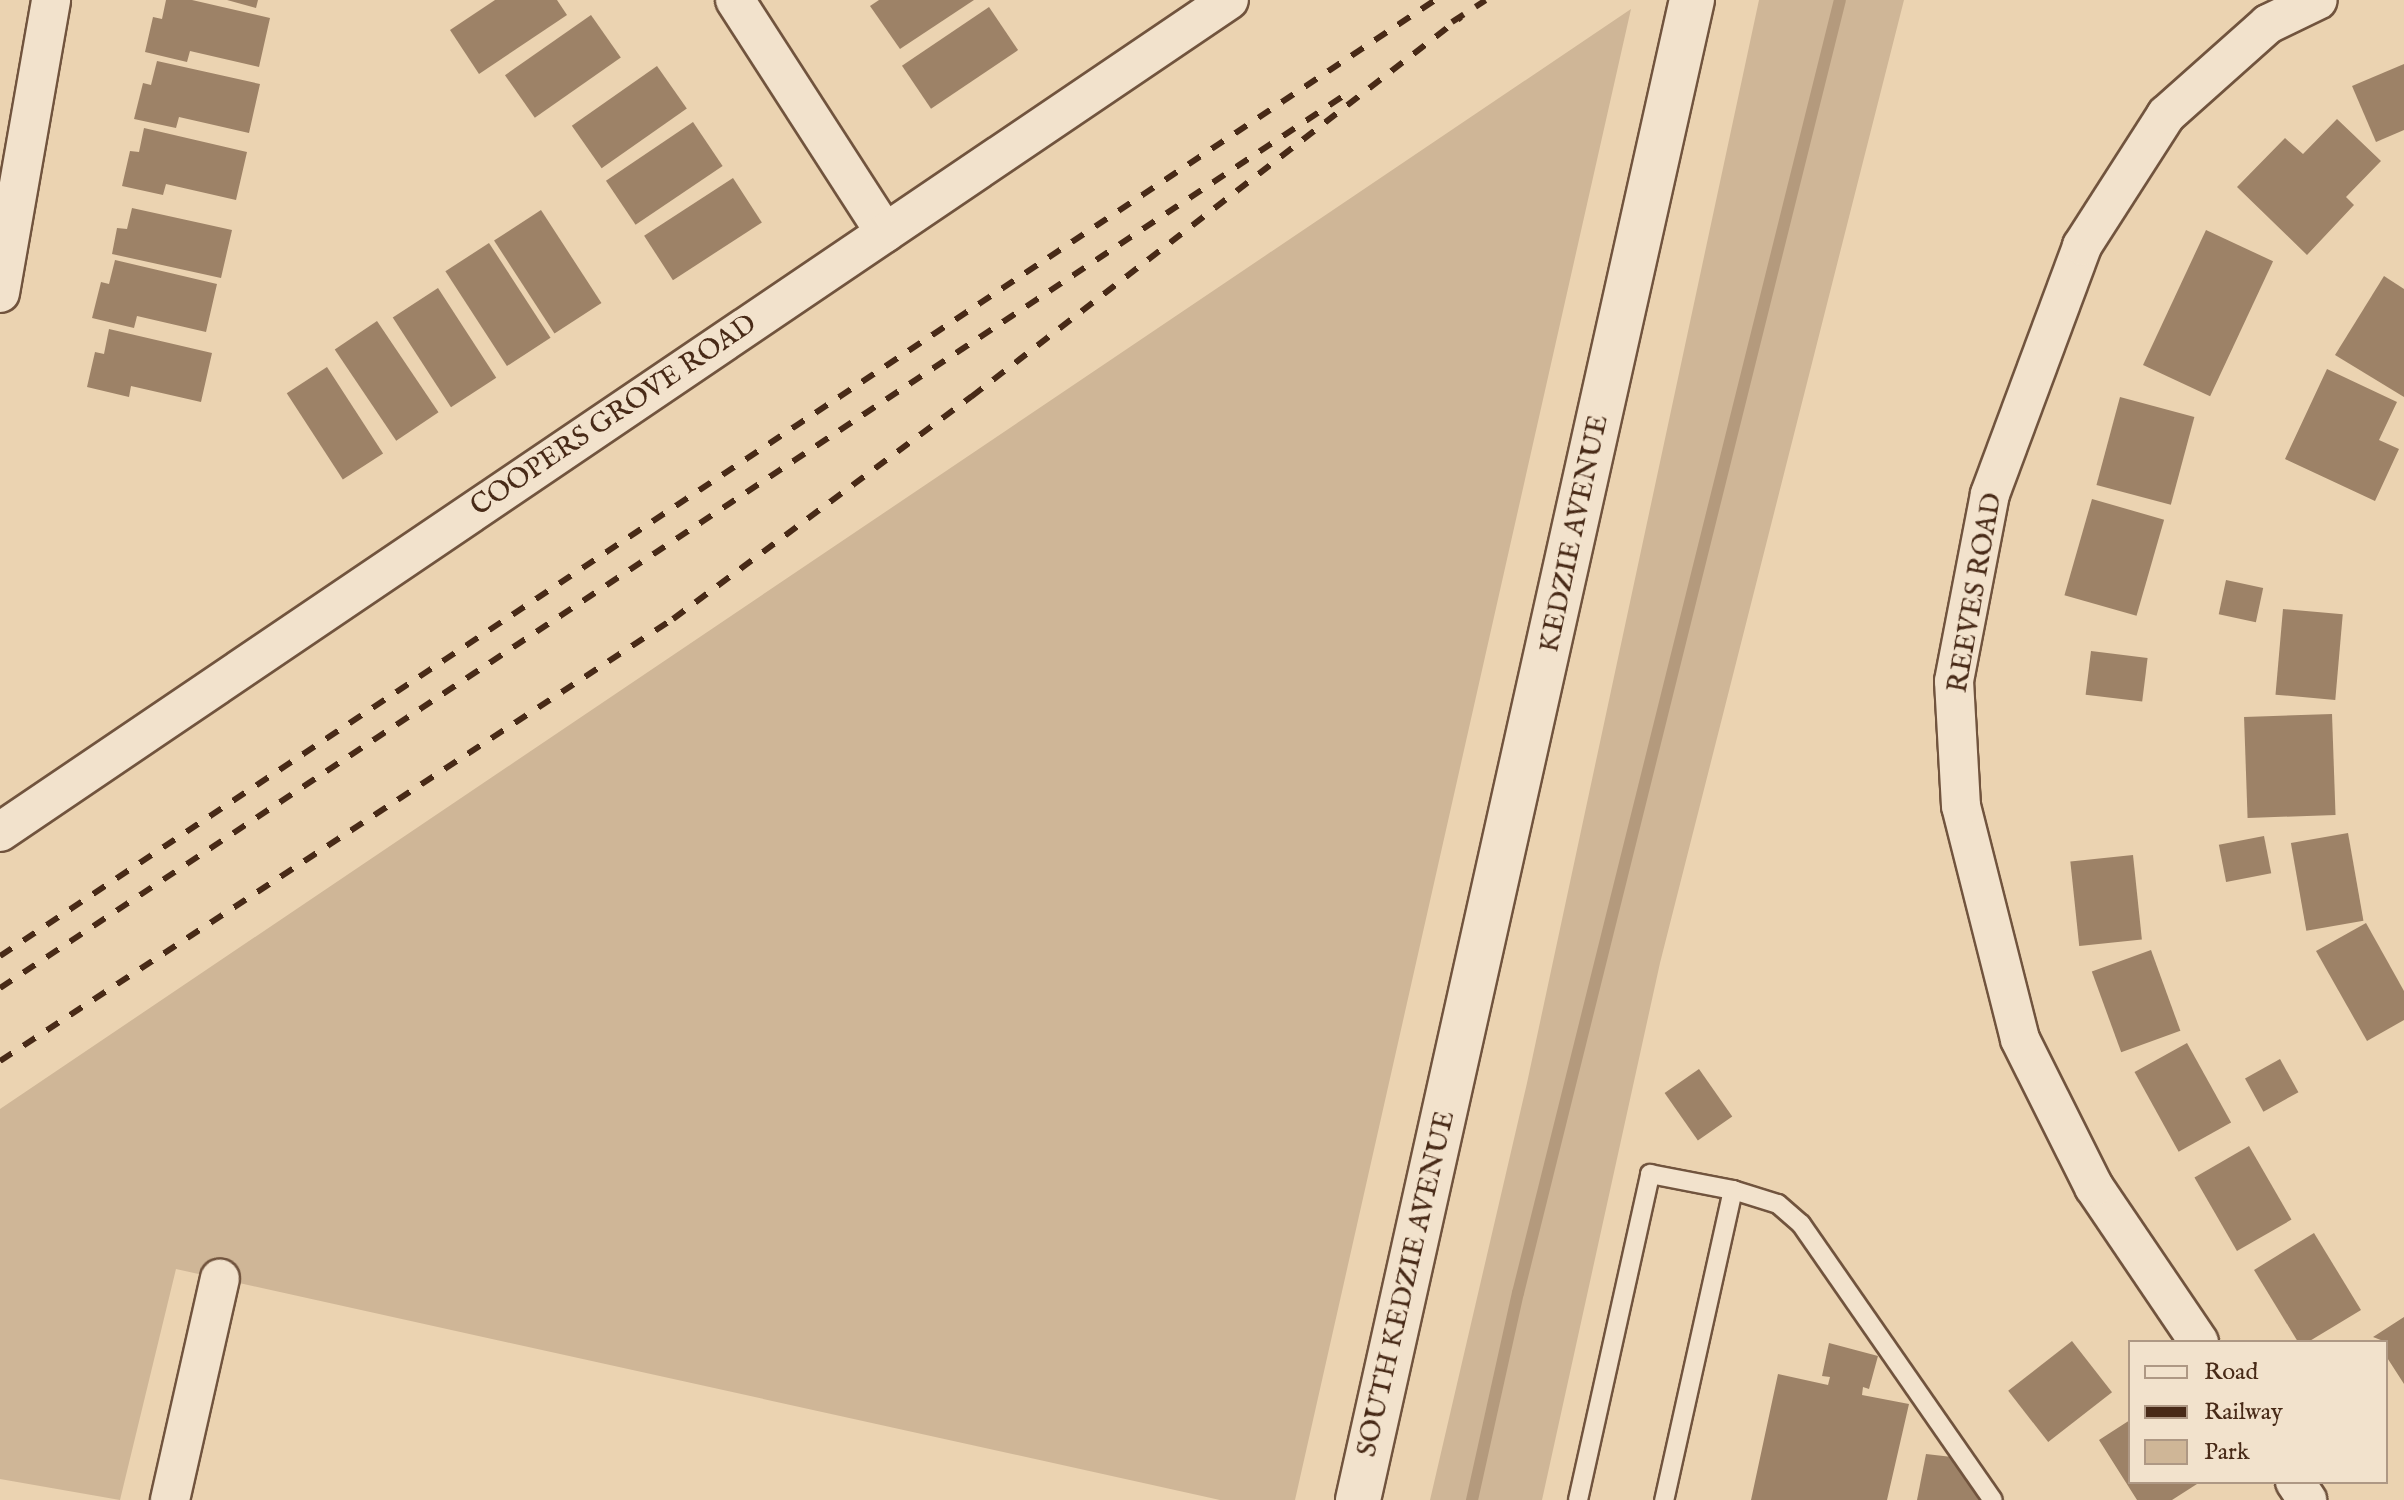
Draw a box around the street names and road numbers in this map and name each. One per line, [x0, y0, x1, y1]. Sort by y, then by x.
street label: COOPERS GROVE ROAD [465, 308, 763, 524]
street label: KEDZIE AVENUE [1533, 412, 1617, 656]
street label: REEVES ROAD [1942, 490, 2010, 696]
street label: SOUTH KEDZIE AVENUE [1351, 1108, 1463, 1460]

